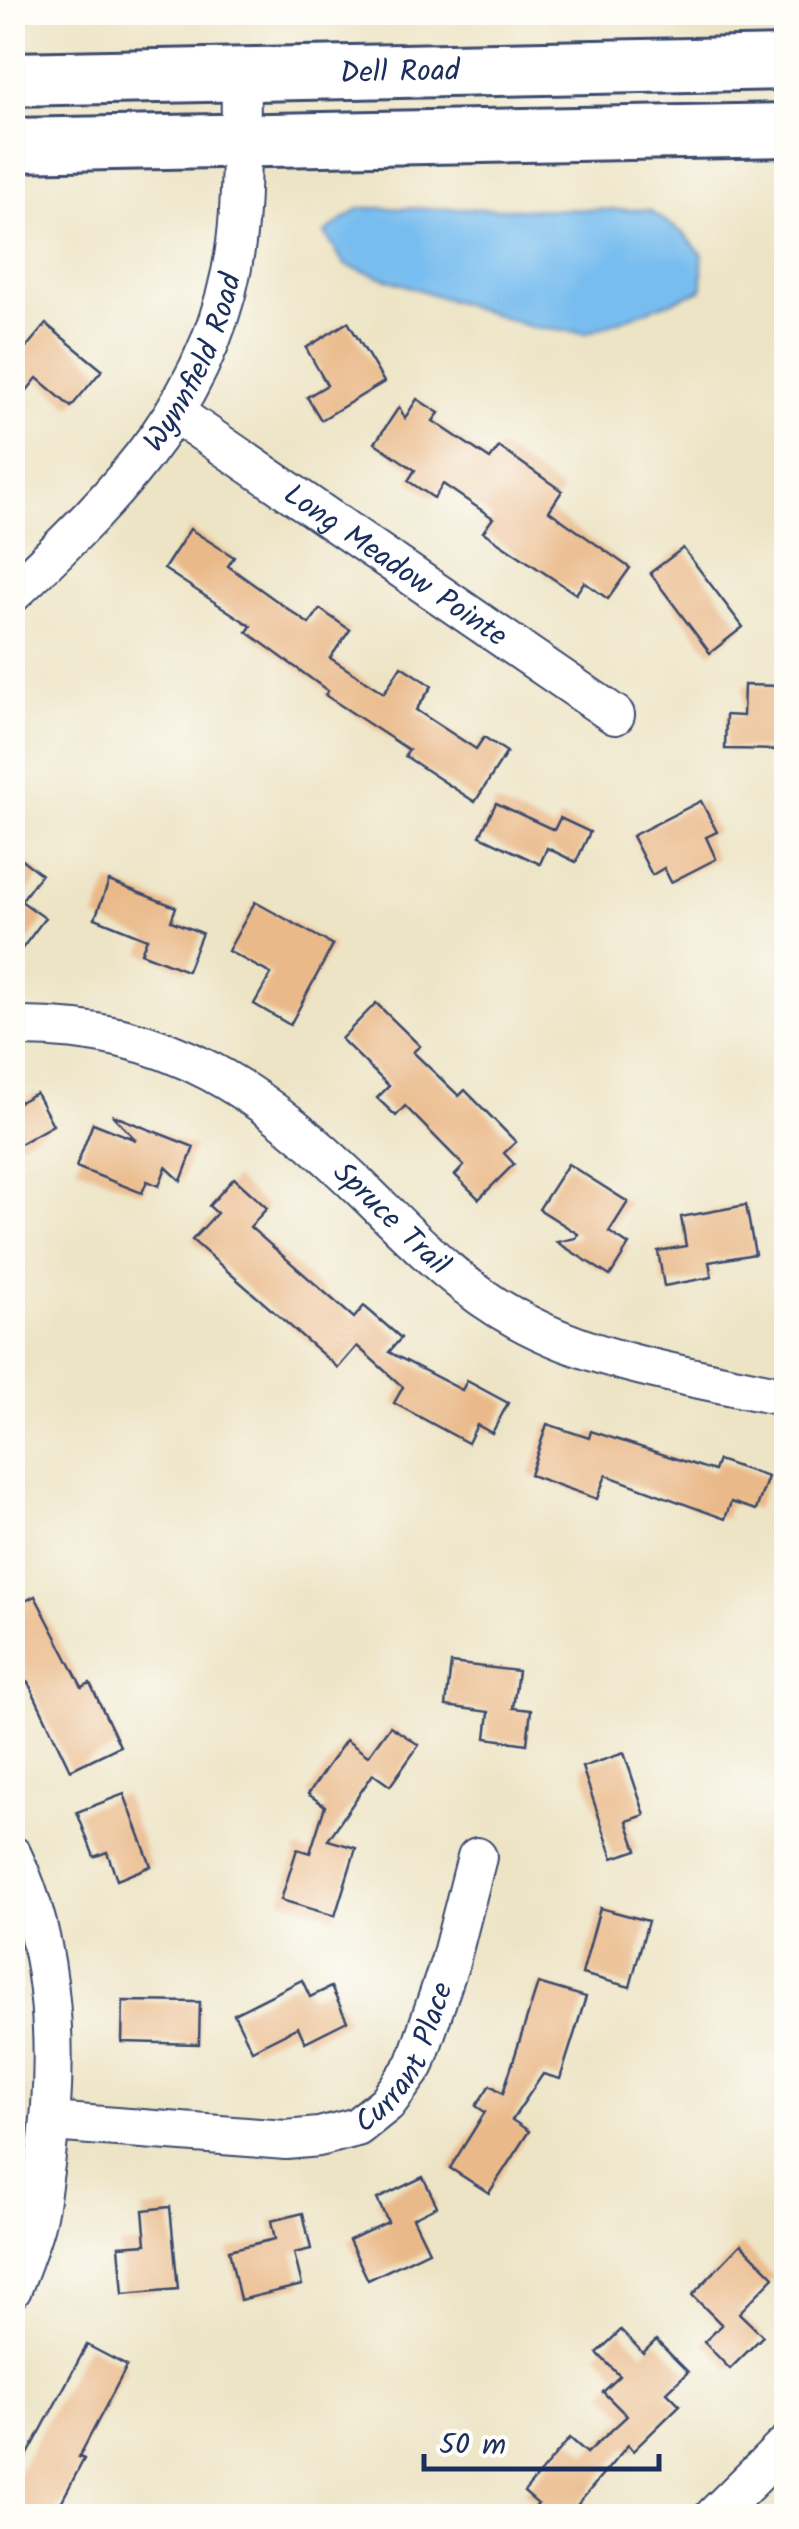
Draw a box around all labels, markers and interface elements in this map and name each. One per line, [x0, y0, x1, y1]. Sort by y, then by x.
street label: Dell Road [340, 48, 461, 98]
street label: Wynnfield Road [132, 268, 256, 463]
street label: Long Meadow Pointe [273, 472, 517, 660]
street label: Spruce Trail [321, 1151, 460, 1289]
street label: Currant Place [344, 1976, 467, 2146]
scale bar [424, 2409, 659, 2471]
text: 50 m [439, 2422, 506, 2470]

